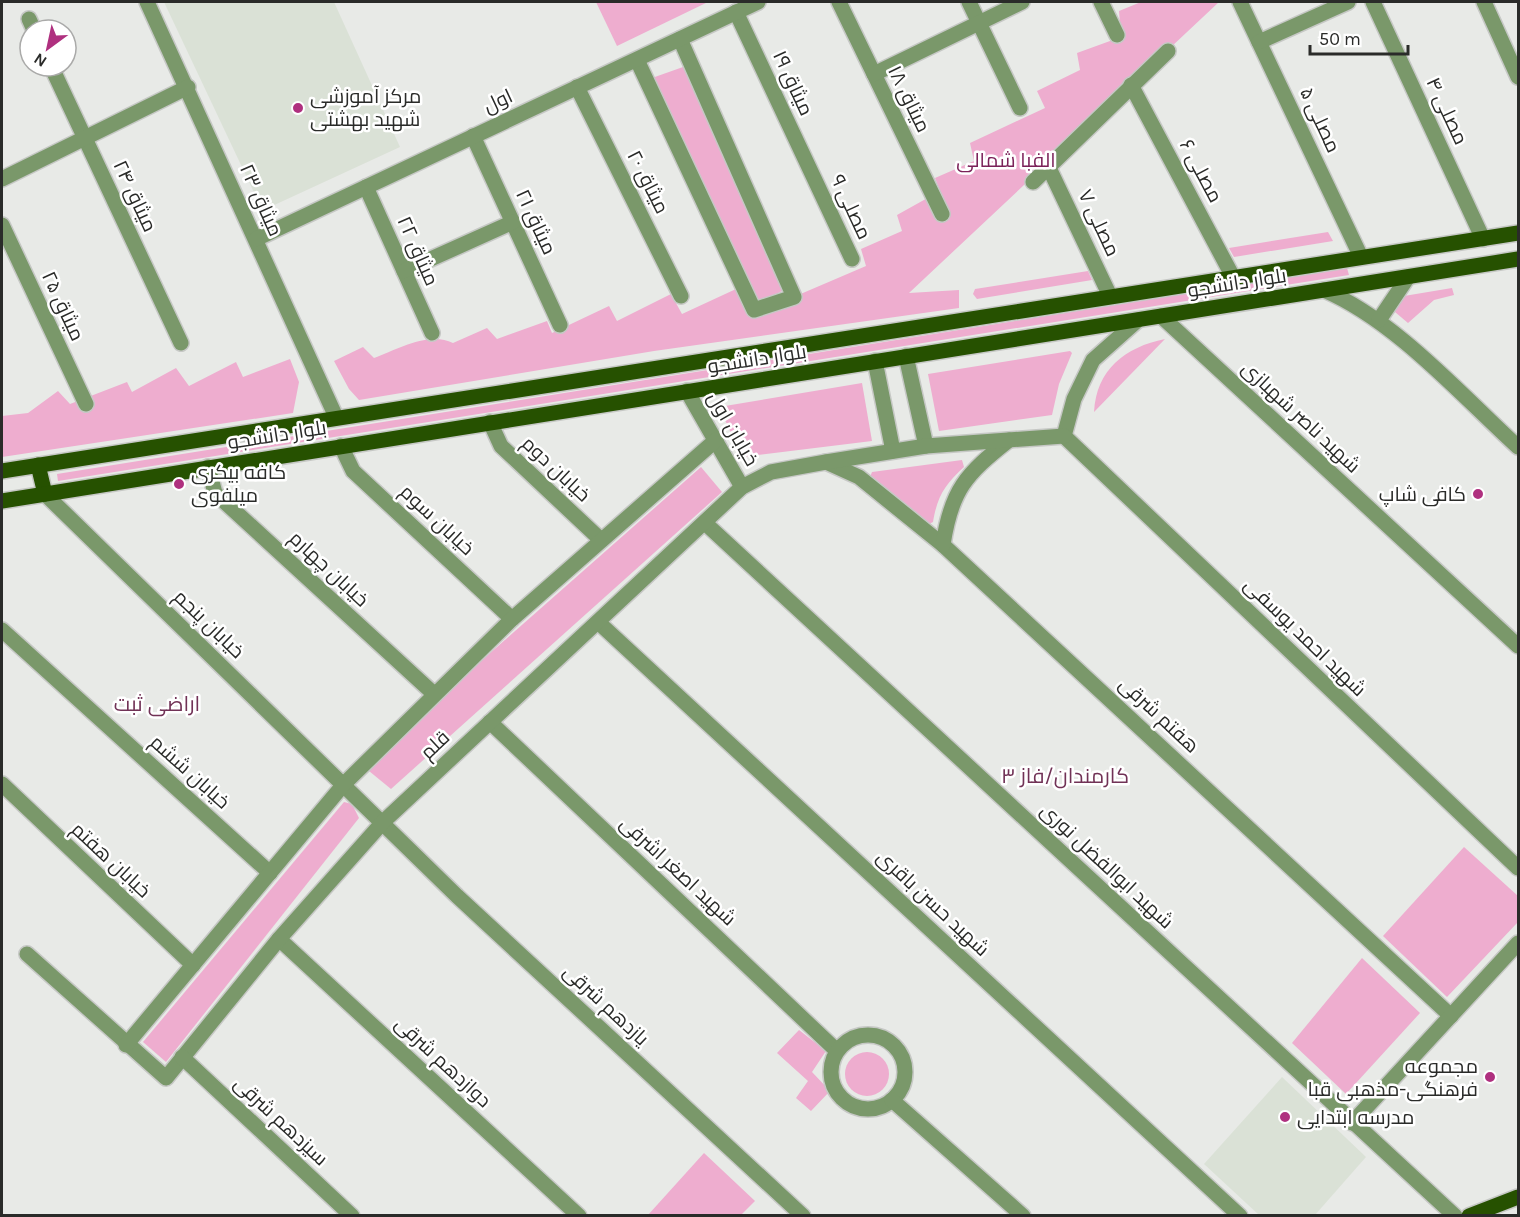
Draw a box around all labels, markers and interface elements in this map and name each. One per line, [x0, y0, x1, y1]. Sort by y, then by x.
north arrow [18, 18, 78, 78]
scale bar [1310, 18, 1408, 56]
text: 50 m [1319, 28, 1361, 50]
street label: میثاق ۱۹ [767, 47, 818, 120]
text: N [30, 49, 50, 71]
street label: میثاق ۱۸ [882, 62, 935, 136]
street label: مصلی ۴ [1421, 74, 1473, 149]
street label: اول [480, 84, 517, 119]
street label: مصلی ۵ [1294, 84, 1345, 157]
place label: مرکز آموزشی شهید بهشتی [310, 85, 421, 132]
marker: مرکز آموزشی شهید بهشتی [291, 101, 305, 115]
street label: مصلی ۶ [1174, 136, 1227, 207]
street label: میثاق ۲۰ [621, 146, 674, 218]
park label: الفبا شمالی [956, 149, 1056, 173]
street label: میثاق ۲۴ [108, 157, 162, 236]
street label: میثاق ۲۳ [234, 160, 287, 240]
street label: مصلی ۹ [825, 171, 876, 243]
street label: میثاق ۲۱ [510, 186, 561, 259]
street label: مصلی ۷ [1073, 186, 1124, 260]
street label: میثاق ۲۲ [392, 213, 443, 290]
street label: بلوار دانشجو [1186, 264, 1288, 302]
street label: میثاق ۲۵ [36, 268, 89, 345]
street label: بلوار دانشجو [706, 340, 808, 378]
street label: شهید ناصر شهبازی [1236, 356, 1365, 478]
street label: خیابان اول [702, 388, 763, 471]
street label: بلوار دانشجو [226, 416, 328, 454]
street label: خیابان دوم [516, 432, 595, 508]
place label: کافه بیکری میلفوی [191, 461, 286, 508]
marker: کافه بیکری میلفوی [172, 477, 186, 491]
street label: خیابان سوم [394, 480, 479, 562]
place label: کافی شاپ [1379, 483, 1466, 507]
marker: کافی شاپ [1471, 487, 1485, 501]
street label: خیابان چهارم [283, 526, 373, 613]
street label: شهید احمد یوسفی [1239, 573, 1371, 702]
street label: خیابان پنجم [168, 585, 249, 665]
street label: هفتم شرقی [1113, 672, 1204, 759]
district label: اراضی ثبت [114, 692, 200, 717]
street label: قلم [416, 726, 456, 766]
street label: خیابان ششم [144, 730, 235, 815]
district label: کارمندان/فاز ۳ [1001, 764, 1129, 789]
street label: شهید ابوالفضل نوری [1035, 799, 1178, 934]
street label: شهید اصغر اشرفی [615, 812, 741, 931]
street label: خیابان هفتم [65, 818, 155, 904]
street label: شهید حسن باقری [871, 845, 994, 962]
street label: یازدهم شرقی [557, 960, 654, 1052]
street label: دوازدهم شرقی [389, 1012, 496, 1114]
place label: مجموعه فرهنگی-مذهبی قبا [1308, 1055, 1478, 1102]
marker: مجموعه فرهنگی-مذهبی قبا [1483, 1070, 1497, 1084]
street label: سیزدهم شرقی [228, 1072, 333, 1172]
place label: مدرسه ابتدایی [1297, 1106, 1414, 1130]
marker: مدرسه ابتدایی [1278, 1110, 1292, 1124]

